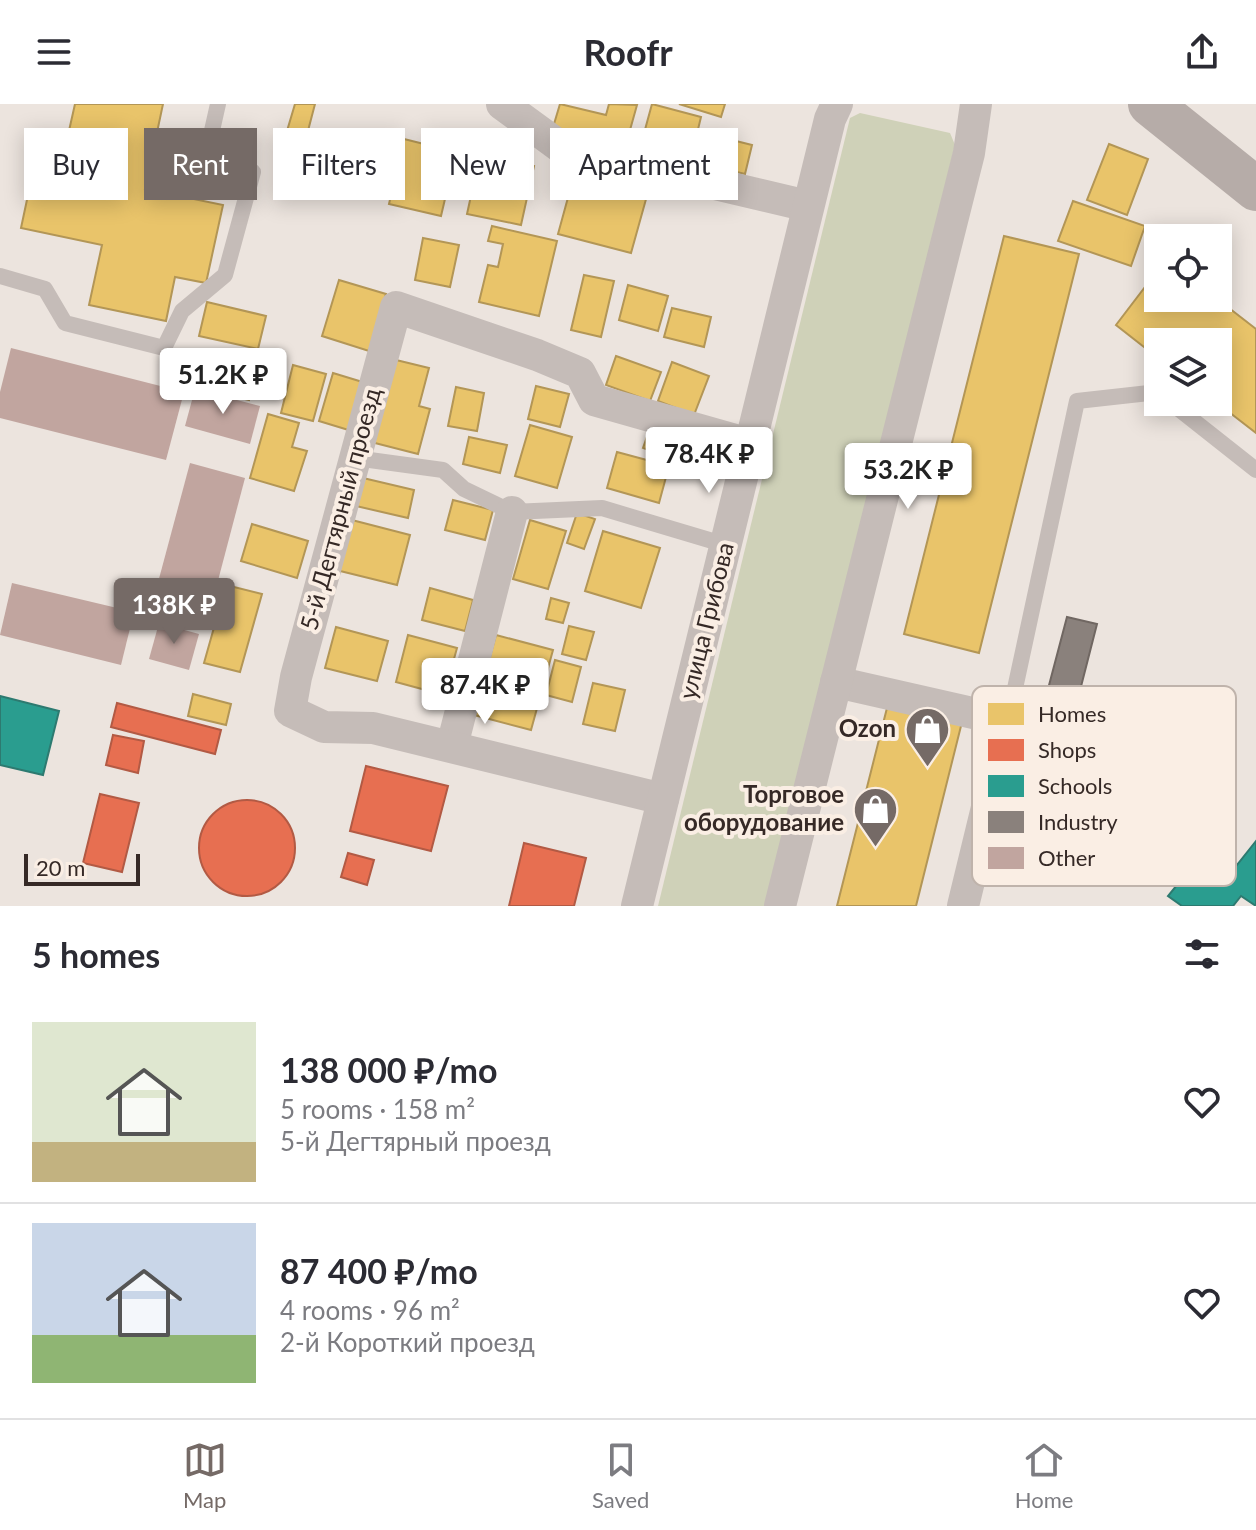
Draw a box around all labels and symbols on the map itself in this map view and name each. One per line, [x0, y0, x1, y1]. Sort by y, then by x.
pin: 51.2K ₽ [149, 348, 297, 416]
street label: 5-й Дегтярный проезд [293, 384, 386, 633]
pin: 78.4K ₽ [635, 427, 783, 495]
pin: 53.2K ₽ [834, 443, 982, 511]
street label: улица Грибова [672, 539, 739, 702]
pin: 138K ₽ [109, 578, 239, 646]
pin: 87.4K ₽ [411, 658, 559, 726]
legend [972, 686, 1236, 886]
text: Homes [1038, 700, 1106, 727]
shop icon: Ozon [903, 705, 951, 768]
place label: Ozon [839, 713, 896, 742]
text: Shops [1038, 736, 1096, 763]
text: Schools [1038, 772, 1112, 799]
place label: Торговое оборудование [684, 779, 844, 836]
shop icon: Торговое оборудование [851, 785, 899, 848]
text: Industry [1038, 808, 1118, 835]
text: Other [1038, 844, 1095, 871]
scale bar [24, 850, 140, 886]

